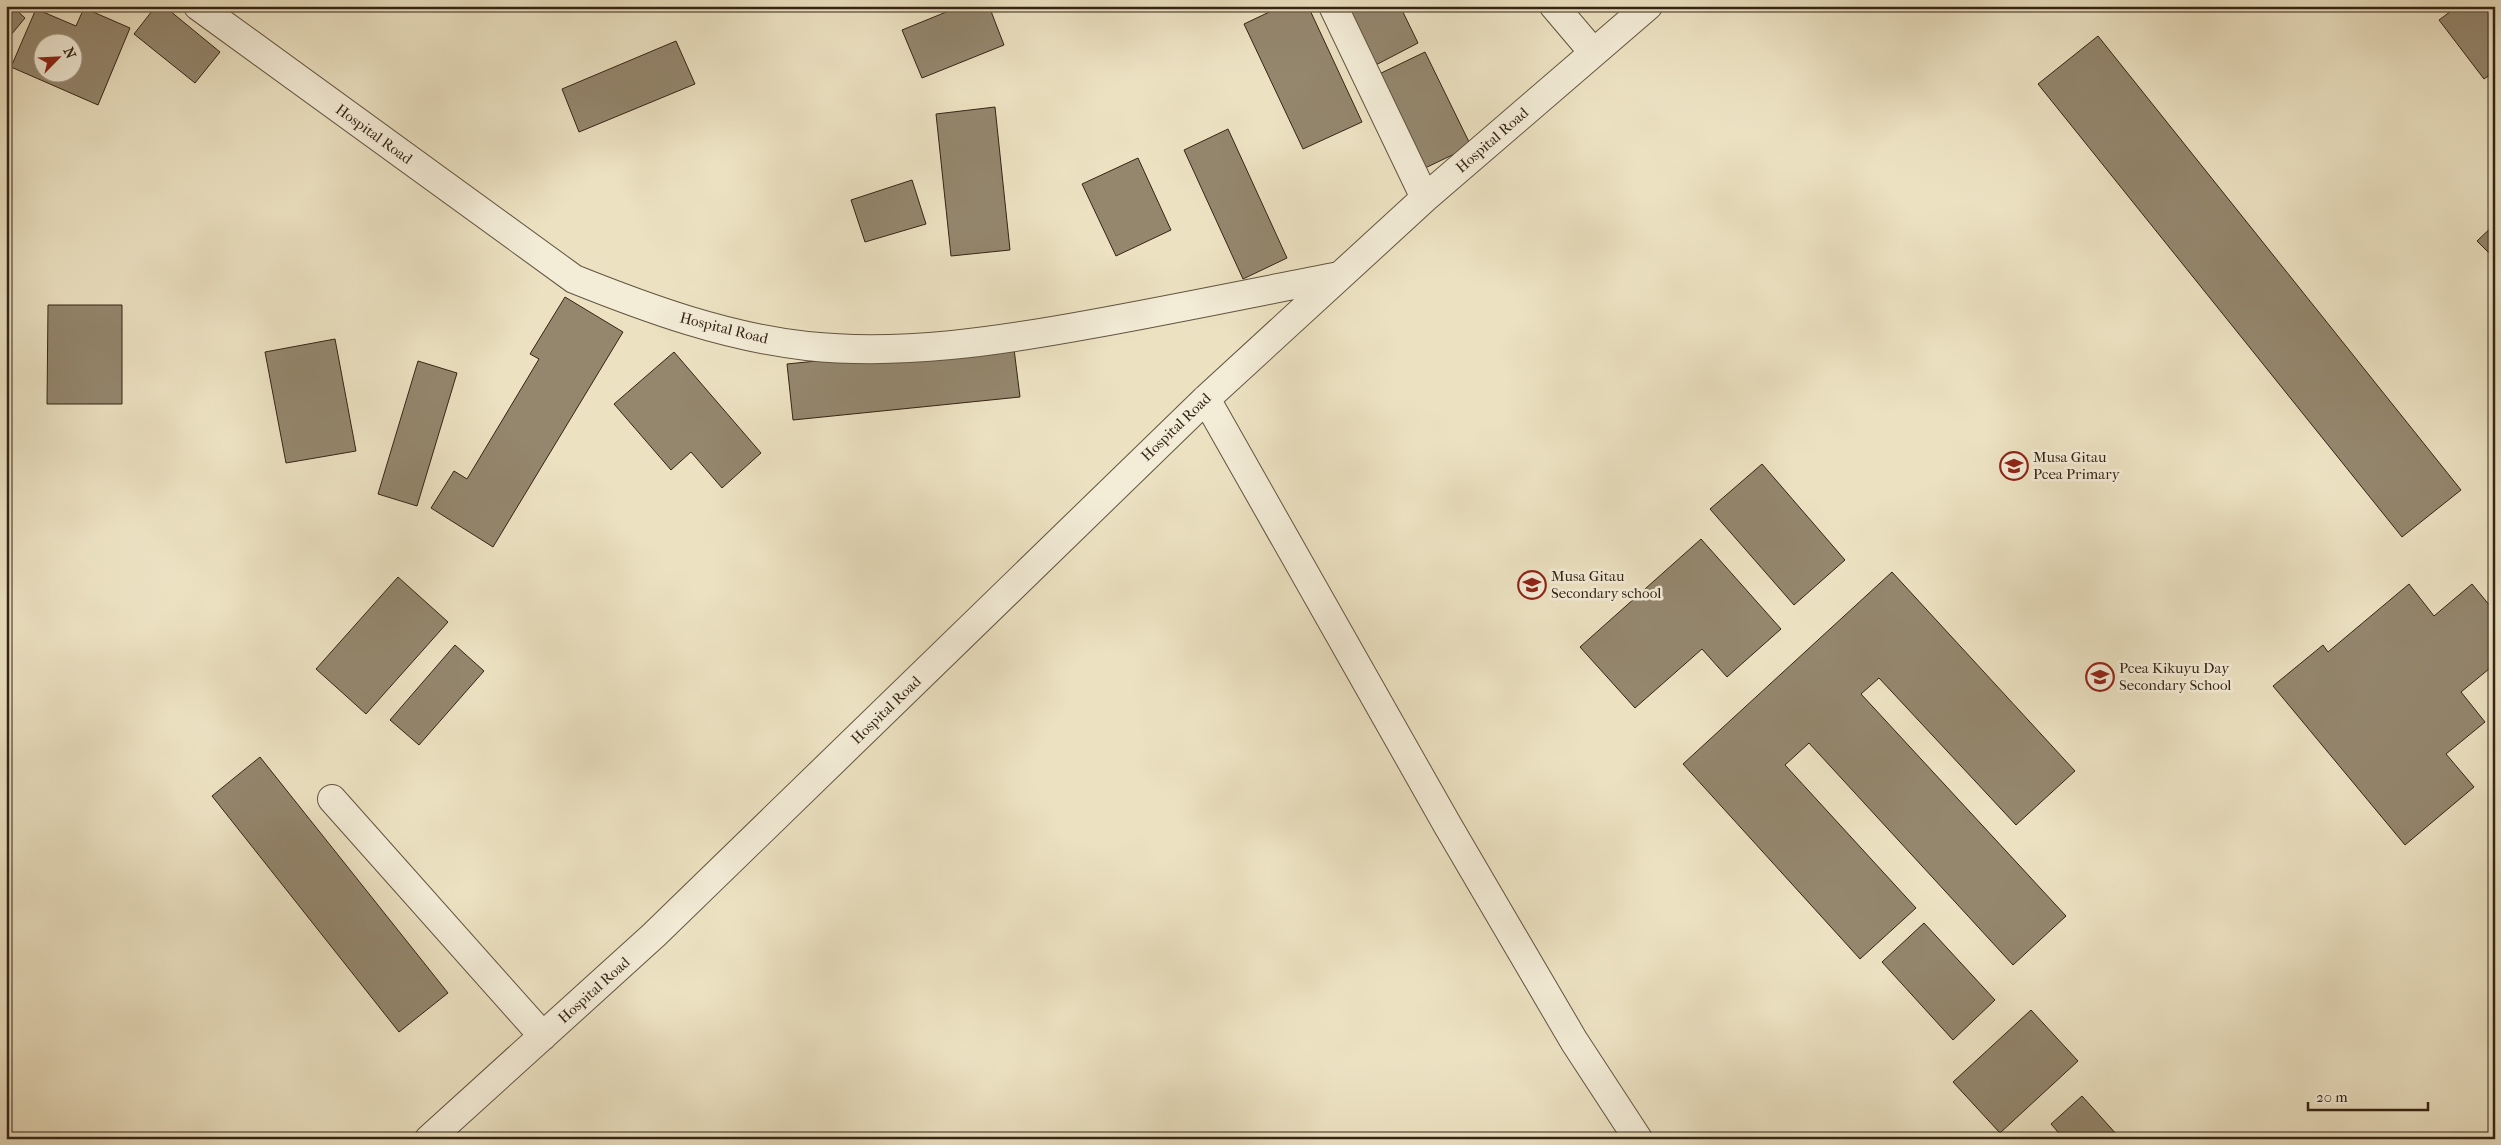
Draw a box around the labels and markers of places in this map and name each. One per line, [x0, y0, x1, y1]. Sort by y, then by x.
place label: Musa Gitau Pcea Primary [2033, 448, 2121, 483]
school or university icon: Musa Gitau Pcea Primary [1999, 451, 2029, 481]
place label: Musa Gitau Secondary school [1551, 567, 1661, 602]
school or university icon: Musa Gitau Secondary school [1517, 570, 1547, 600]
place label: Pcea Kikuyu Day Secondary School [2119, 659, 2232, 694]
school or university icon: Pcea Kikuyu Day Secondary School [2085, 662, 2115, 692]

